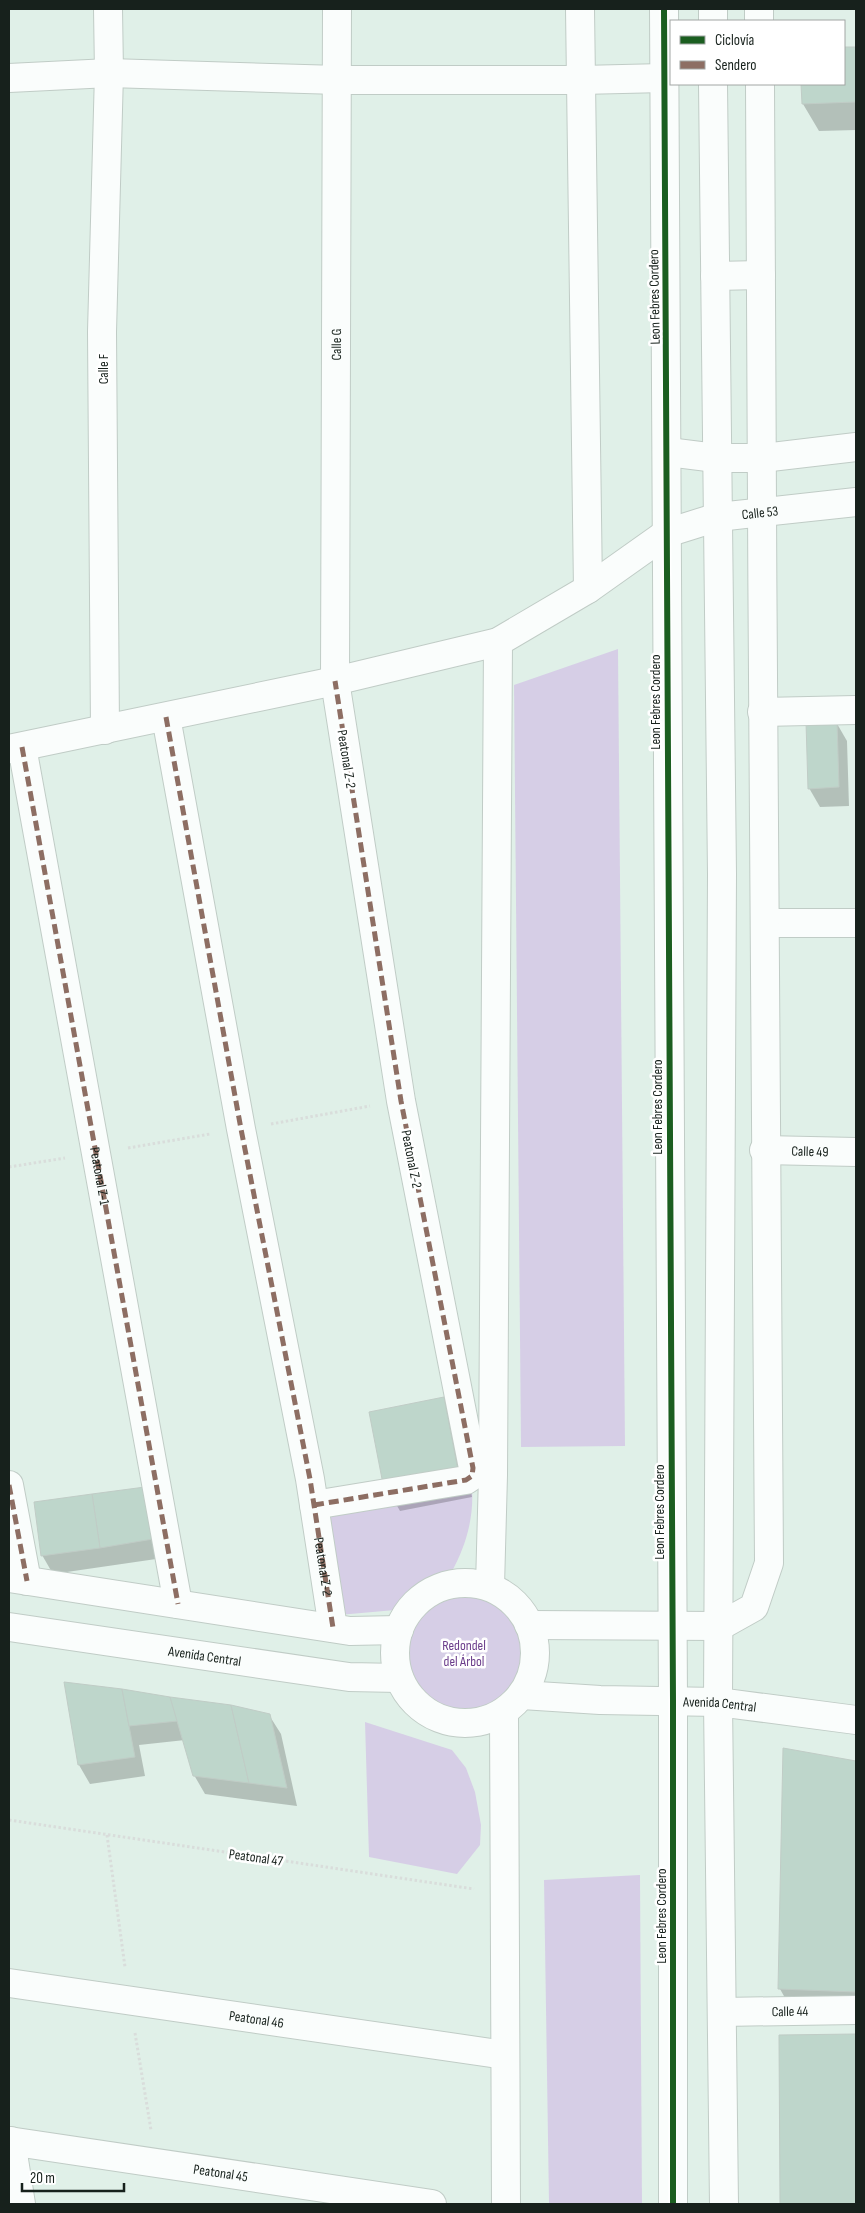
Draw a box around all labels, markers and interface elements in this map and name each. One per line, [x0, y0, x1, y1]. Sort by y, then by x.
legend [670, 20, 845, 85]
text: Ciclovía [715, 31, 755, 50]
text: Sendero [715, 56, 756, 75]
street label: Leon Febres Cordero [645, 249, 664, 345]
street label: Calle G [328, 328, 345, 361]
street label: Calle F [95, 353, 112, 384]
street label: Calle 53 [741, 502, 779, 523]
street label: Leon Febres Cordero [647, 654, 664, 750]
street label: Peatonal Z-2 [333, 729, 360, 790]
street label: Leon Febres Cordero [649, 1059, 666, 1155]
street label: Peatonal Z-2 [398, 1128, 426, 1190]
street label: Calle 49 [791, 1143, 829, 1160]
street label: Peatonal Z-1 [86, 1146, 113, 1206]
street label: Leon Febres Cordero [651, 1464, 668, 1560]
street label: Peatonal Z-2 [310, 1536, 336, 1597]
park label: Redondel del Árbol [442, 1637, 486, 1670]
street label: Avenida Central [166, 1642, 242, 1670]
street label: Avenida Central [682, 1693, 757, 1716]
street label: Peatonal 47 [228, 1845, 284, 1870]
street label: Leon Febres Cordero [653, 1868, 670, 1964]
street label: Calle 44 [771, 2003, 809, 2020]
street label: Peatonal 46 [228, 2007, 285, 2032]
scale bar [22, 2160, 125, 2192]
street label: Peatonal 45 [192, 2161, 249, 2186]
text: 20 m [30, 2169, 55, 2188]

